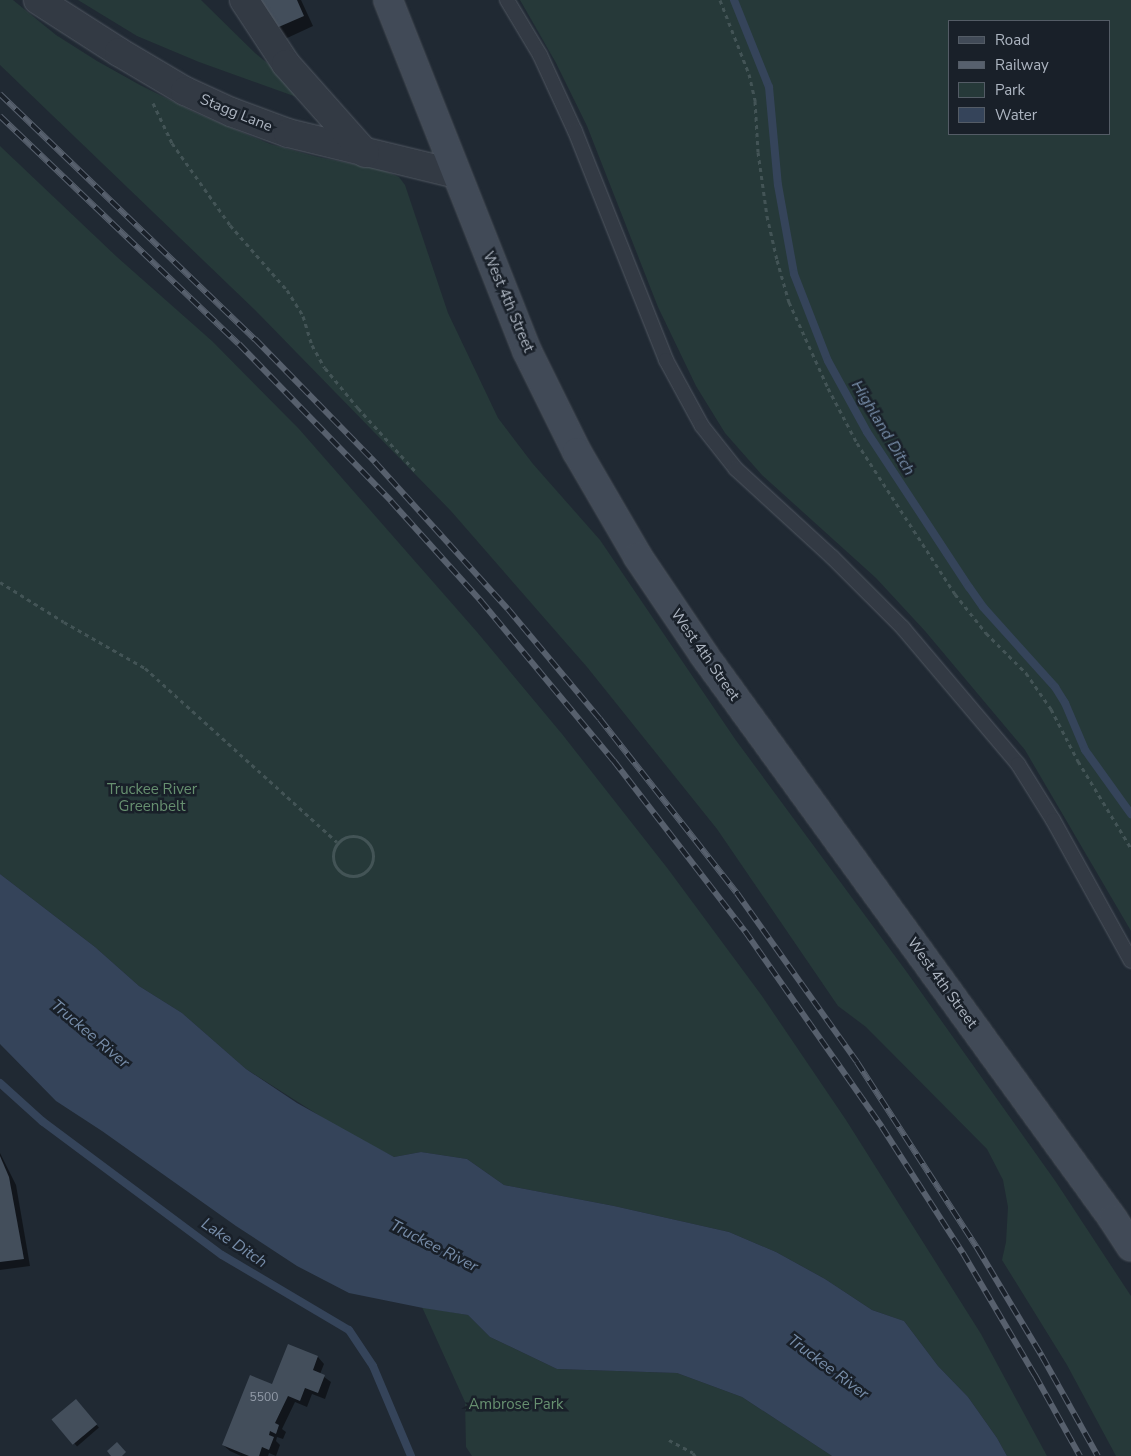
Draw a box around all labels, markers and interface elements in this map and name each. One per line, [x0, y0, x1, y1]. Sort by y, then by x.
legend [948, 20, 1111, 135]
text: Road [995, 30, 1030, 50]
text: Railway [995, 55, 1049, 75]
text: Park [995, 80, 1025, 100]
street label: Stagg Lane [197, 90, 275, 136]
text: Water [995, 105, 1037, 125]
street label: West 4th Street [479, 249, 537, 355]
water label: Highland Ditch [847, 377, 919, 479]
street label: West 4th Street [667, 606, 743, 704]
park label: Truckee River Greenbelt [107, 780, 197, 815]
street label: West 4th Street [903, 934, 981, 1032]
water label: Truckee River [47, 996, 133, 1072]
water label: Lake Ditch [197, 1214, 271, 1272]
water label: Truckee River [387, 1216, 481, 1276]
water label: Truckee River [784, 1330, 872, 1404]
house number: 5500 [250, 1391, 278, 1405]
park label: Ambrose Park [468, 1396, 564, 1414]

